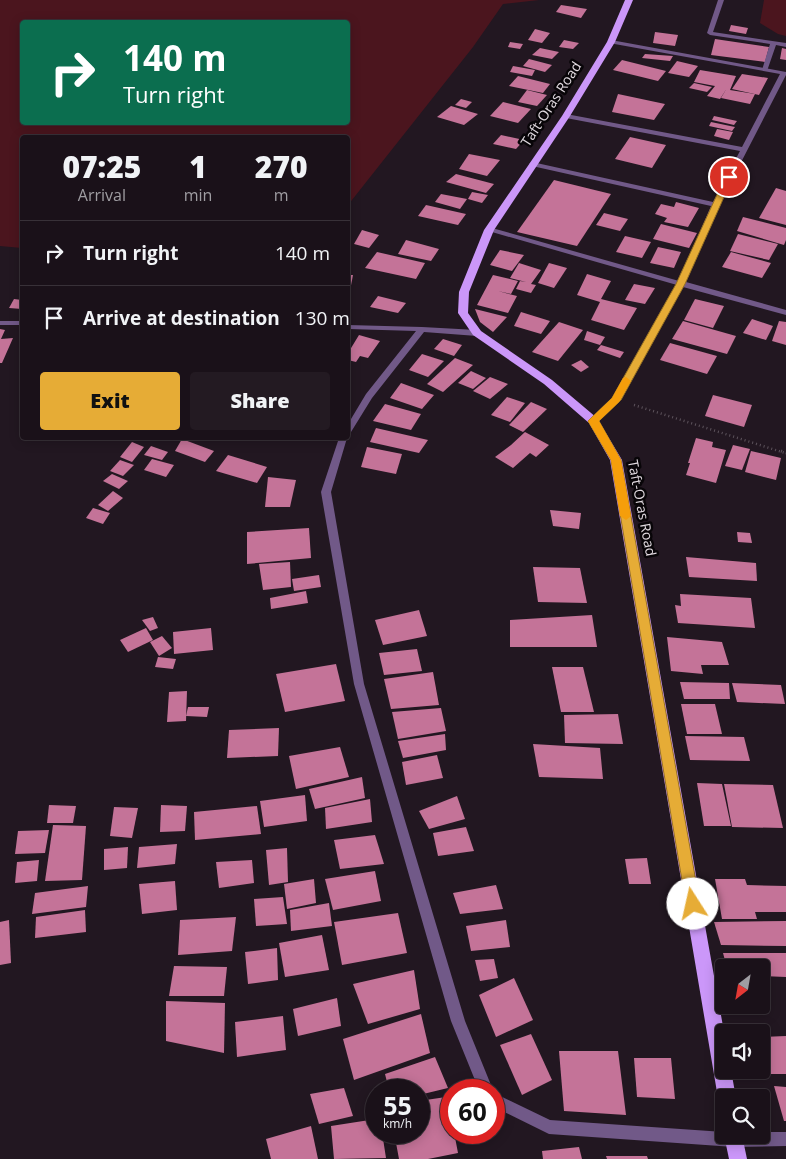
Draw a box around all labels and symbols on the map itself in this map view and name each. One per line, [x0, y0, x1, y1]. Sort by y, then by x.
street label: Taft-Oras Road [516, 58, 585, 150]
pin [708, 156, 750, 198]
street label: Taft-Oras Road [624, 458, 661, 558]
position arrow [666, 877, 718, 929]
north arrow [715, 959, 770, 1014]
speed limit sign: 60 [440, 1079, 505, 1144]

